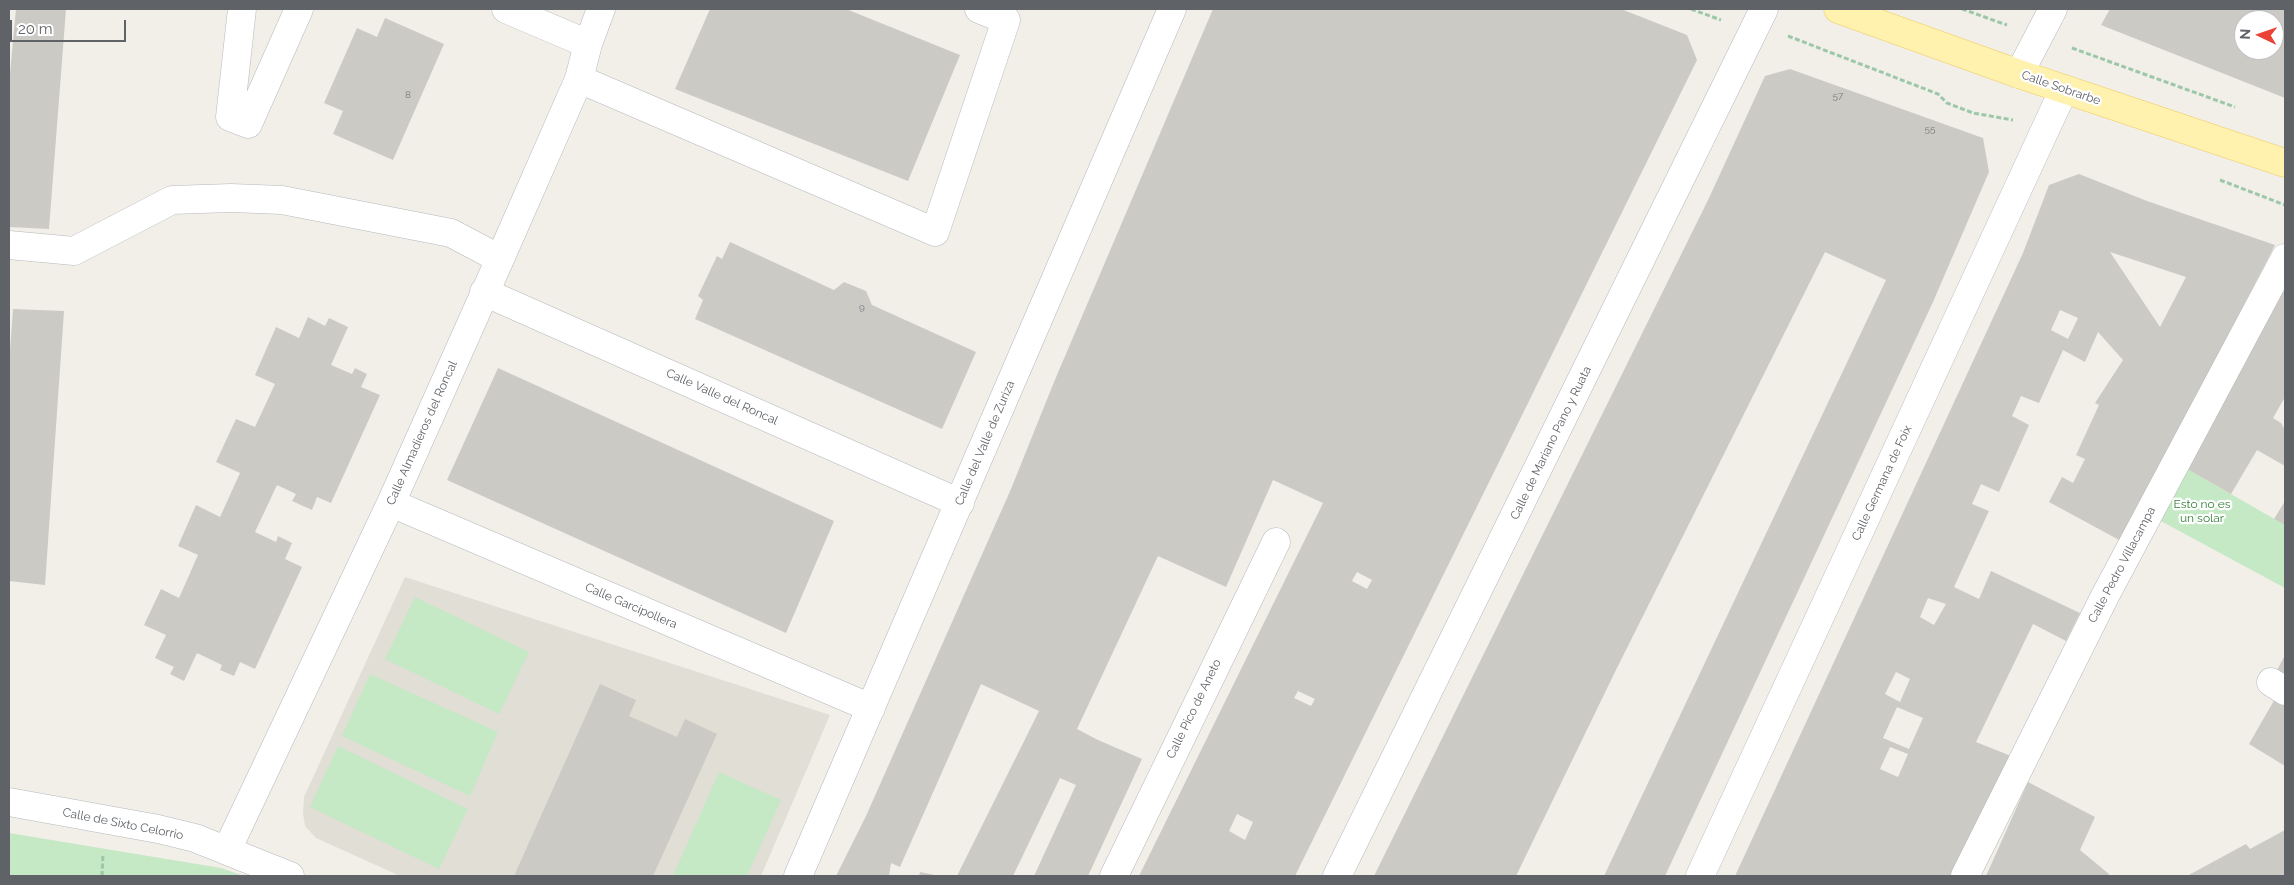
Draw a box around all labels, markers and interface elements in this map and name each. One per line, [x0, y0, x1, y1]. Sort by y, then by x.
scale bar [12, 10, 129, 42]
north arrow [2234, 10, 2284, 60]
text: 20 m [18, 20, 53, 38]
text: N [2237, 29, 2253, 40]
street label: Calle Sobrarbe [2020, 68, 2102, 108]
house number: 8 [405, 89, 411, 101]
house number: 57 [1833, 90, 1843, 102]
house number: 55 [1925, 123, 1935, 135]
house number: 9 [859, 301, 865, 313]
street label: Calle Almadieros del Roncal [384, 359, 460, 507]
street label: Calle de Mariano Pano y Ruata [1507, 364, 1595, 522]
street label: Calle Valle del Roncal [664, 366, 780, 428]
street label: Calle del Valle de Zuriza [952, 378, 1018, 508]
street label: Calle Germana de Foix [1849, 423, 1915, 543]
park label: Esto no es un solar [2173, 497, 2231, 525]
street label: Calle Pedro Villacampa [2085, 504, 2159, 626]
street label: Calle Garcipollera [583, 580, 679, 632]
street label: Calle Pico de Aneto [1164, 657, 1224, 761]
street label: Calle de Sixto Celorrio [61, 805, 185, 843]

